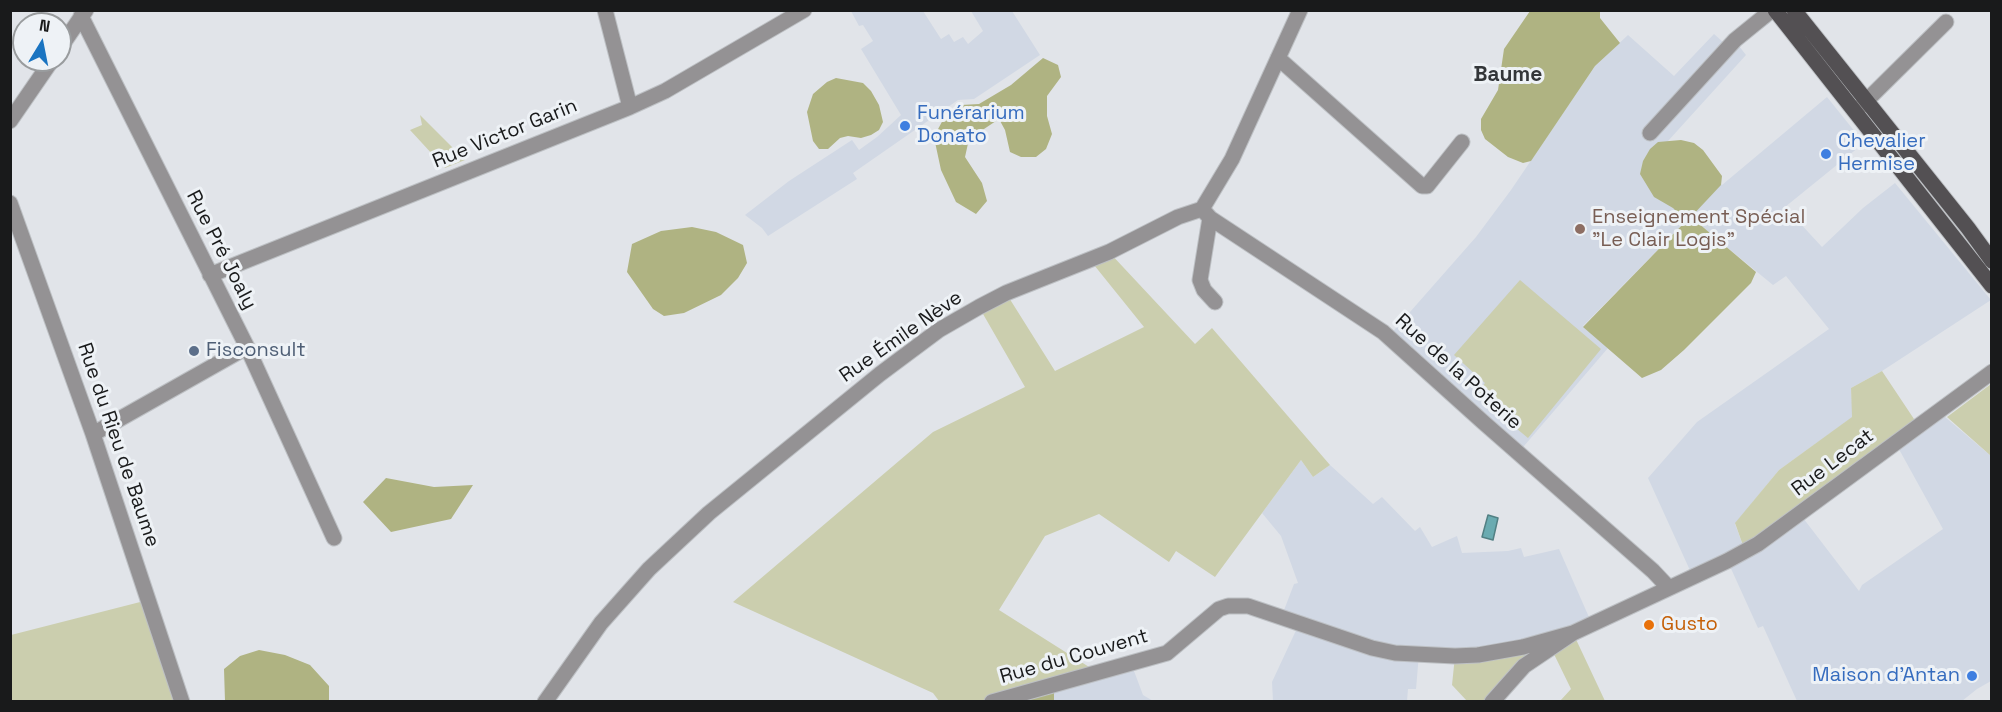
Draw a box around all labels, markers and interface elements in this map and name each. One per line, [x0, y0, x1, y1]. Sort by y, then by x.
north arrow [12, 12, 72, 72]
text: N [38, 14, 52, 37]
district label: Baume [1474, 62, 1542, 88]
street label: Rue Victor Garin [429, 94, 581, 174]
place label: Funérarium Donato [917, 102, 1025, 149]
marker: Funérarium Donato [898, 119, 912, 133]
place label: Chevalier Hermise [1838, 130, 1926, 177]
marker: Chevalier Hermise [1819, 147, 1833, 161]
street label: Rue Pré Joaly [181, 186, 261, 314]
place label: Enseignement Spécial "Le Clair Logis" [1592, 206, 1805, 253]
marker: Enseignement Spécial "Le Clair Logis" [1573, 222, 1587, 236]
street label: Rue Émile Nève [835, 286, 967, 388]
street label: Rue de la Poterie [1390, 309, 1526, 435]
place label: Fisconsult [206, 339, 306, 363]
street label: Rue du Rieu de Baume [72, 340, 164, 550]
marker: Fisconsult [187, 344, 201, 358]
street label: Rue Lecat [1787, 424, 1879, 502]
place label: Gusto [1661, 613, 1718, 637]
marker: Gusto [1642, 618, 1656, 632]
street label: Rue du Couvent [997, 624, 1151, 690]
place label: Maison d'Antan [1812, 664, 1960, 688]
marker: Maison d'Antan [1965, 669, 1979, 683]

